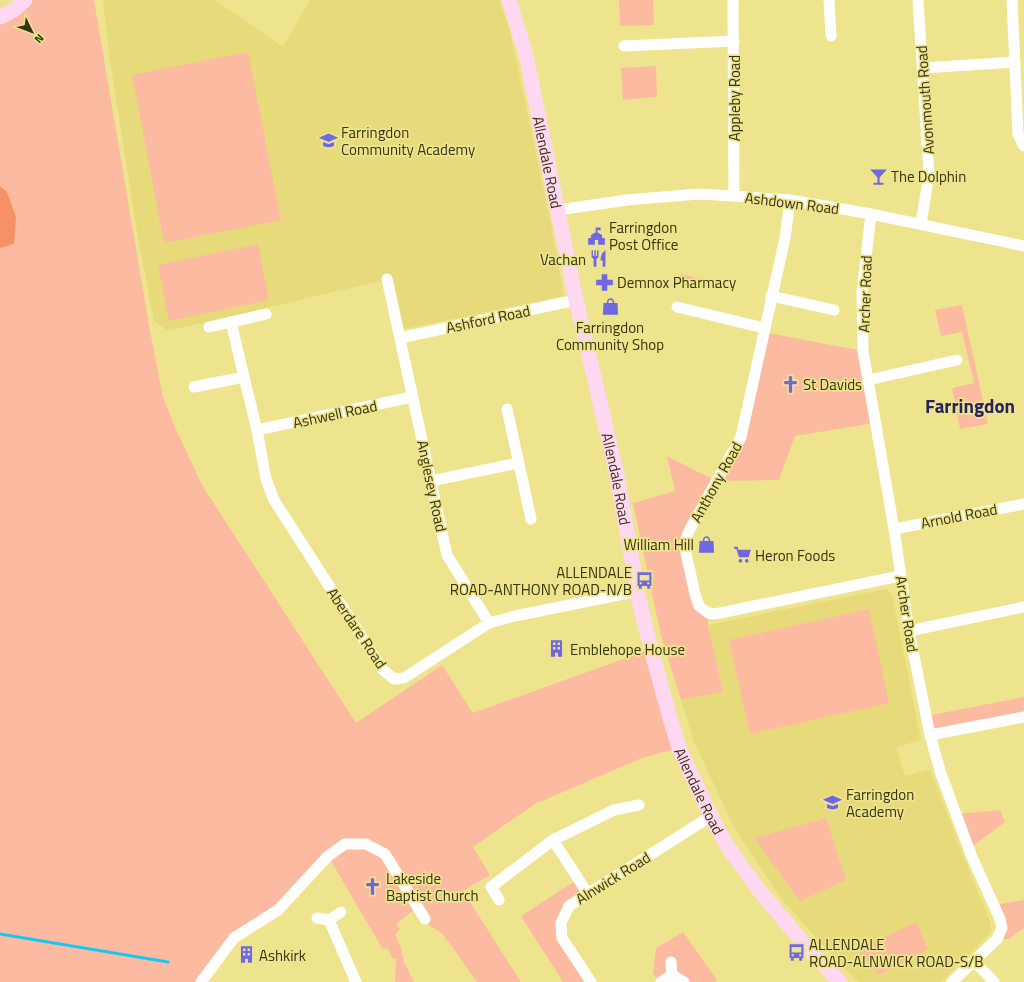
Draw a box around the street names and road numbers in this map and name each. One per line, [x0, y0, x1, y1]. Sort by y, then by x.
street label: Avonmouth Road [910, 45, 940, 155]
street label: Appleby Road [723, 55, 746, 141]
street label: Allendale Road [527, 114, 569, 210]
street label: Ashdown Road [743, 186, 841, 220]
street label: Archer Road [852, 255, 878, 333]
street label: Ashford Road [444, 299, 532, 339]
street label: Ashwell Road [291, 394, 379, 434]
street label: Allendale Road [596, 430, 637, 527]
street label: Anthony Road [684, 437, 748, 527]
street label: Anglesey Road [411, 438, 453, 534]
street label: Arnold Road [919, 497, 999, 535]
street label: Archer Road [890, 574, 924, 654]
street label: Aberdare Road [321, 583, 393, 673]
street label: Allendale Road [669, 744, 730, 838]
street label: Alnwick Road [571, 846, 655, 910]

